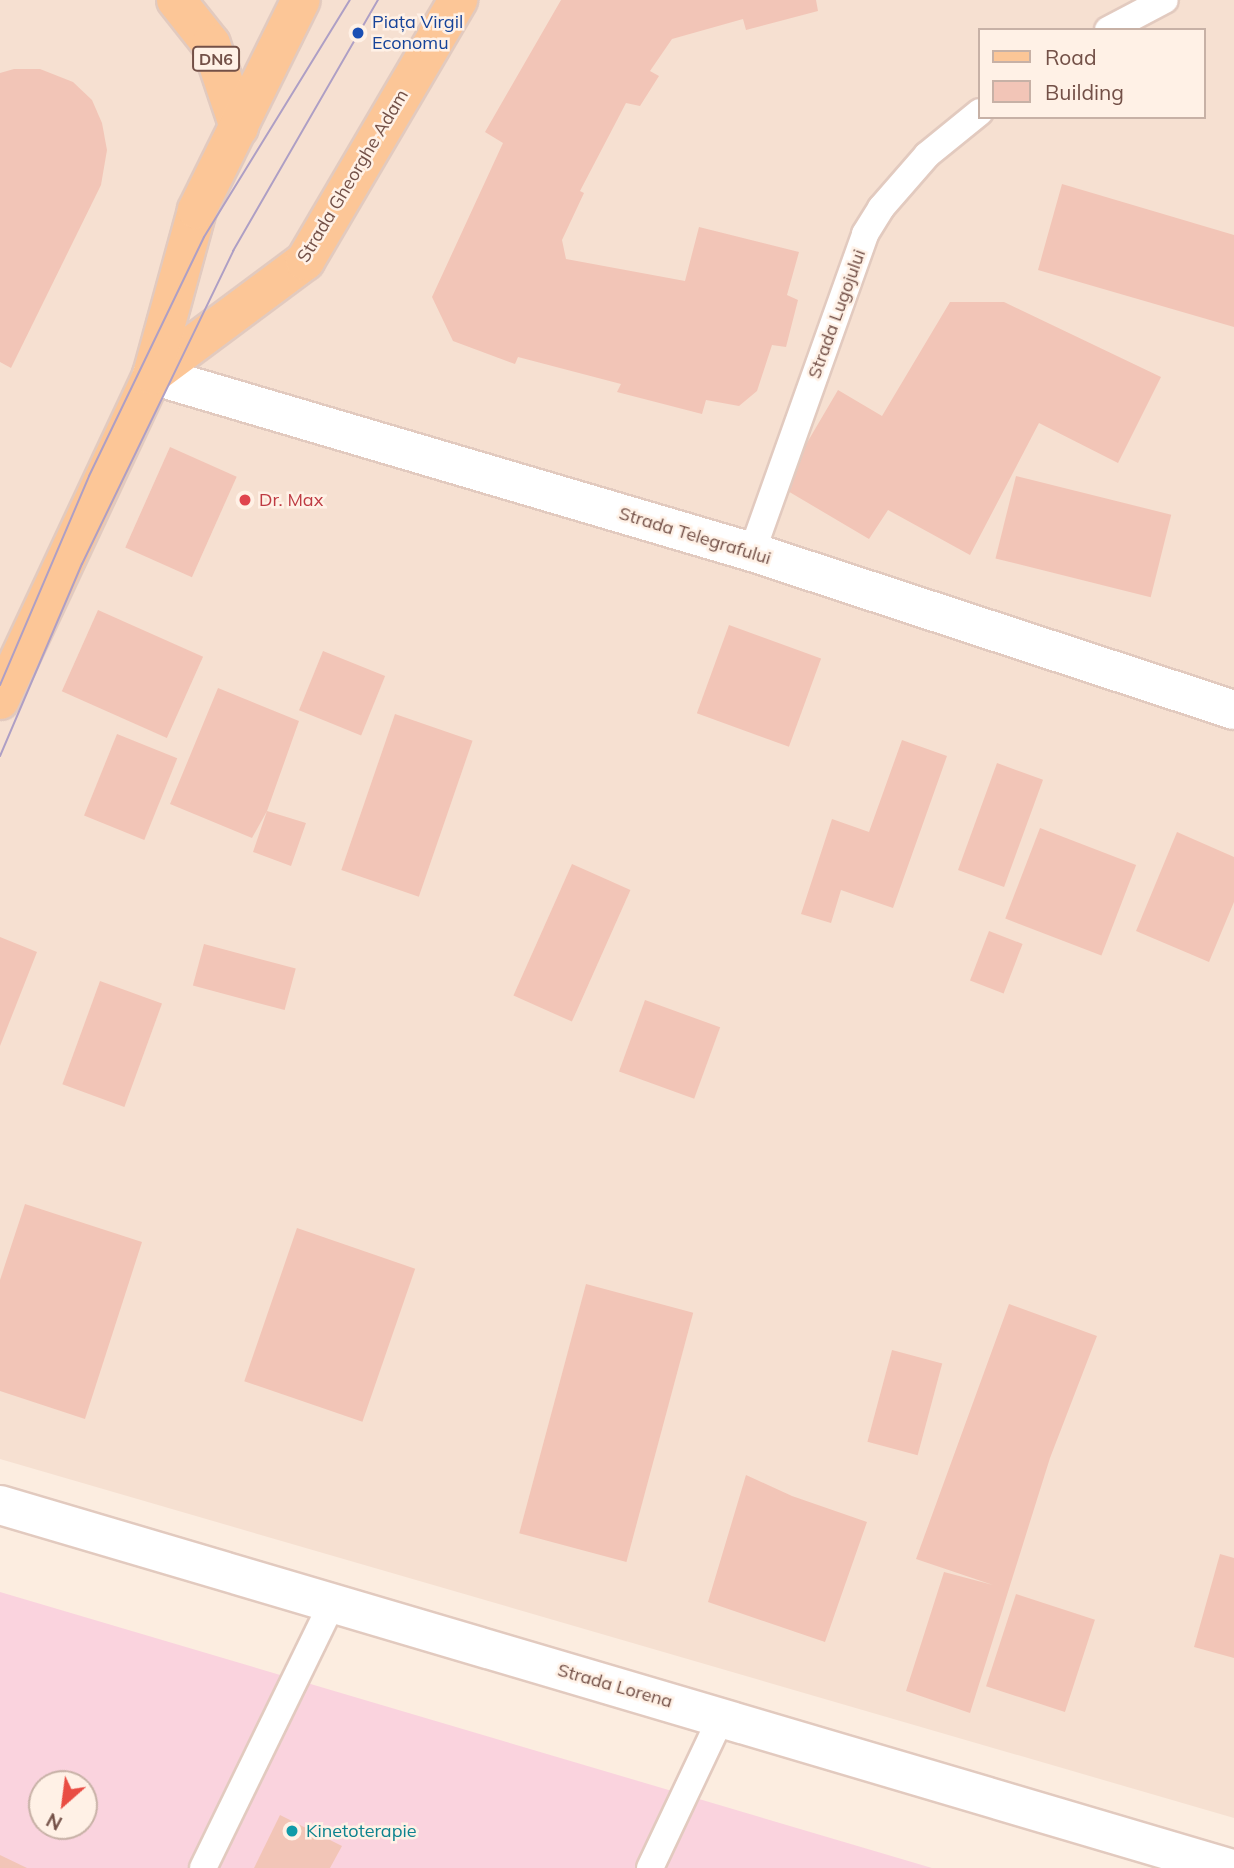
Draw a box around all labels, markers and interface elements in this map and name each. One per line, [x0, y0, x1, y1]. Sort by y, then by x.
place label: Piața Virgil Economu [372, 12, 463, 54]
marker: Piața Virgil Economu [350, 25, 366, 41]
legend [978, 28, 1206, 119]
text: Road [1045, 44, 1096, 70]
road number: DN6 [192, 46, 241, 72]
text: Building [1045, 79, 1124, 105]
street label: Strada Gheorghe Adam [293, 86, 413, 266]
street label: Strada Lugojului [804, 247, 870, 381]
place label: Dr. Max [259, 489, 323, 511]
marker: Dr. Max [237, 492, 253, 508]
street label: Strada Telegrafului [616, 503, 774, 569]
street label: Strada Lorena [555, 1659, 675, 1713]
north arrow [28, 1770, 98, 1840]
text: N [42, 1808, 66, 1836]
place label: Kinetoterapie [306, 1820, 417, 1842]
marker: Kinetoterapie [284, 1823, 300, 1839]

